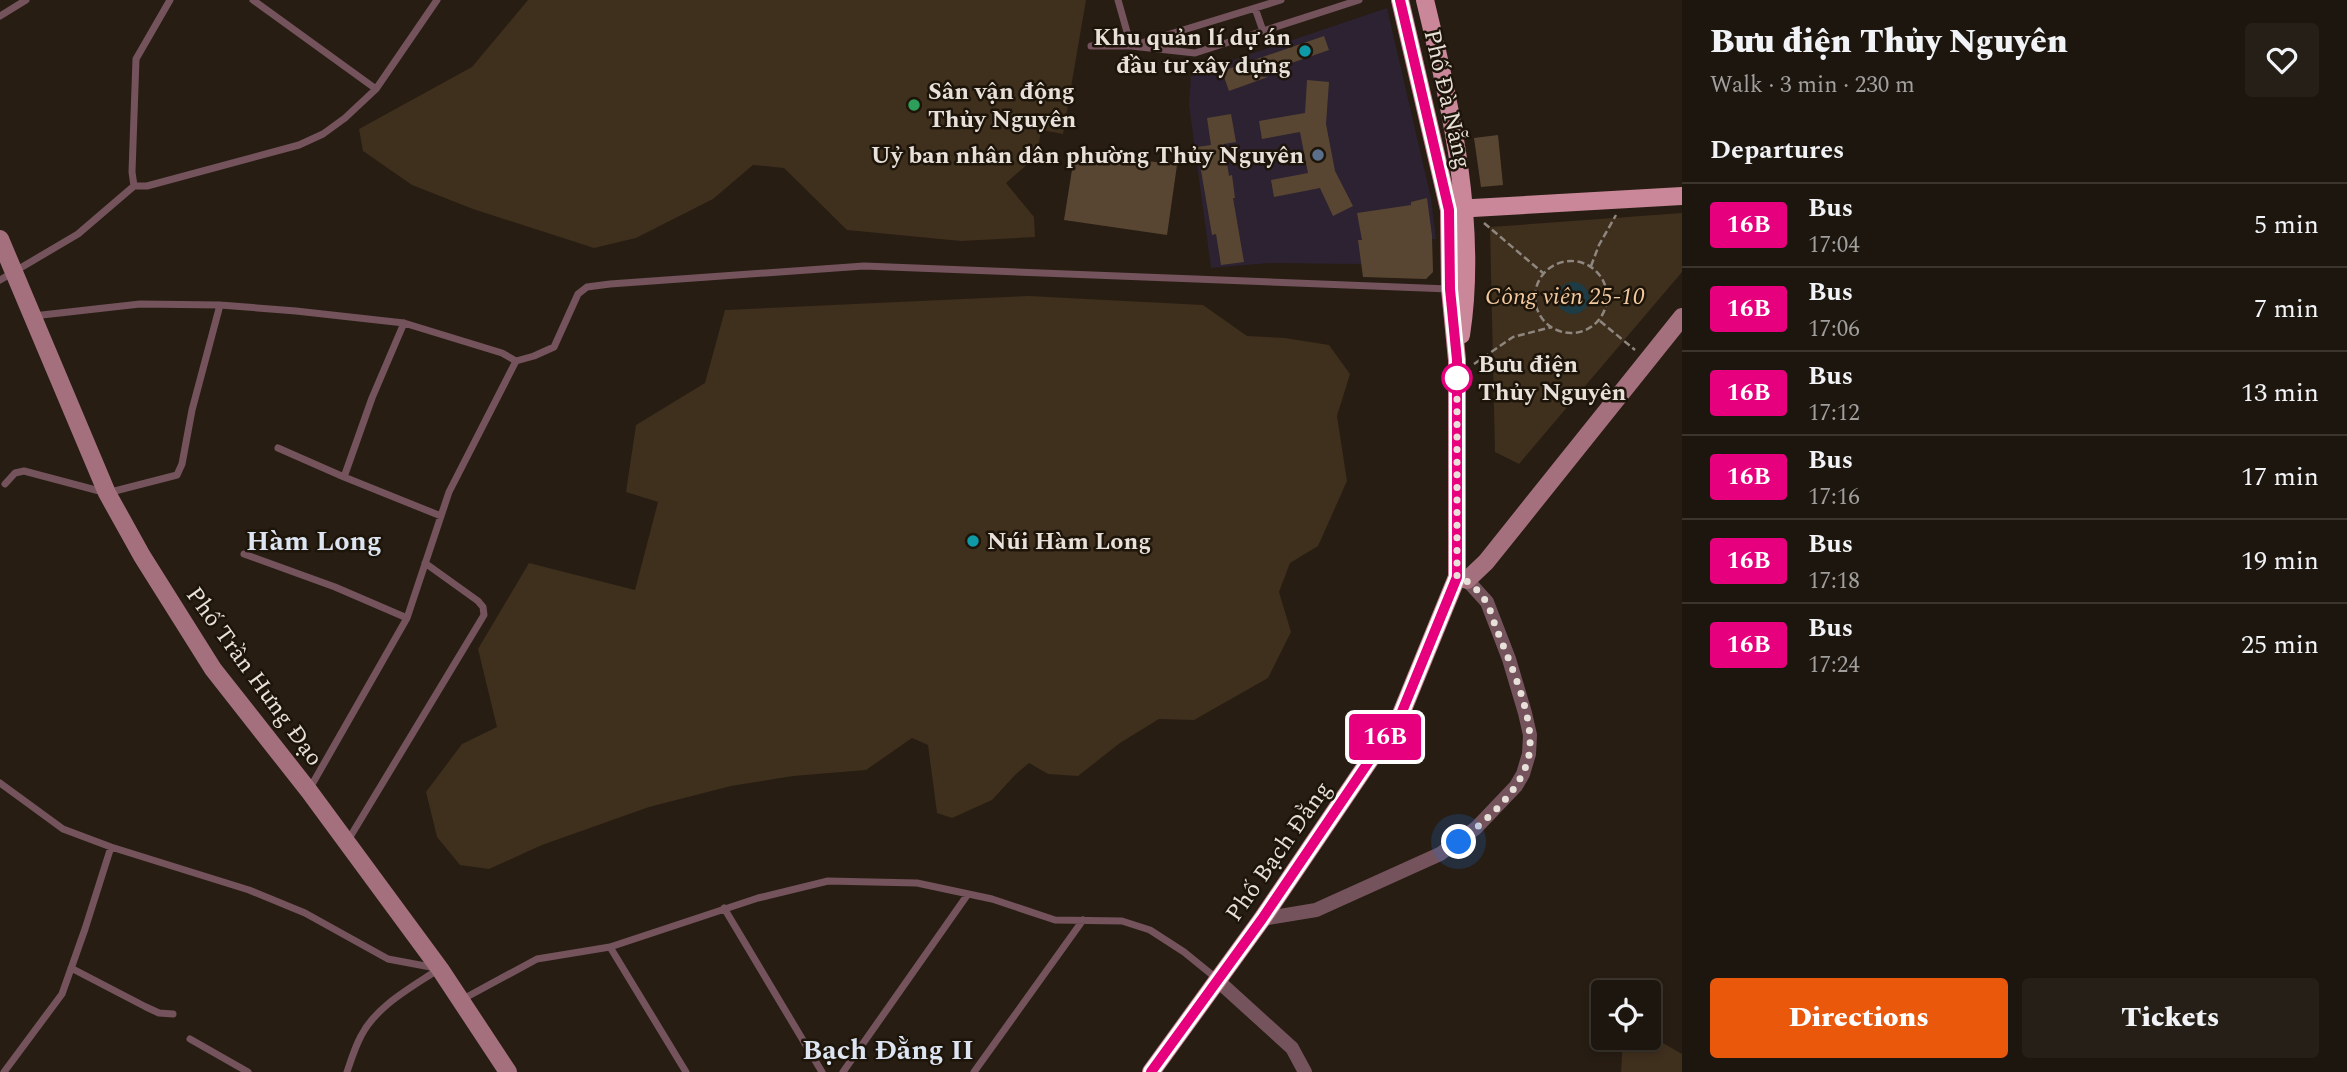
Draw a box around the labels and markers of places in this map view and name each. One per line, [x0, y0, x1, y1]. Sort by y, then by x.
place label: Khu quản lí dự án đầu tư xây dựng [1093, 20, 1291, 84]
marker: Khu quản lí dự án đầu tư xây dựng [1297, 43, 1313, 59]
place label: Sân vận động Thủy Nguyên [928, 74, 1077, 138]
marker: Sân vận động Thủy Nguyên [906, 97, 922, 113]
place label: Uỷ ban nhân dân phường Thủy Nguyên [871, 138, 1304, 174]
marker: Uỷ ban nhân dân phường Thủy Nguyên [1310, 147, 1326, 163]
place label: Bưu điện Thủy Nguyên [1478, 347, 1627, 411]
marker: Bưu điện Thủy Nguyên [1442, 363, 1472, 393]
place label: Núi Hàm Long [987, 524, 1151, 560]
marker: Núi Hàm Long [965, 533, 981, 549]

